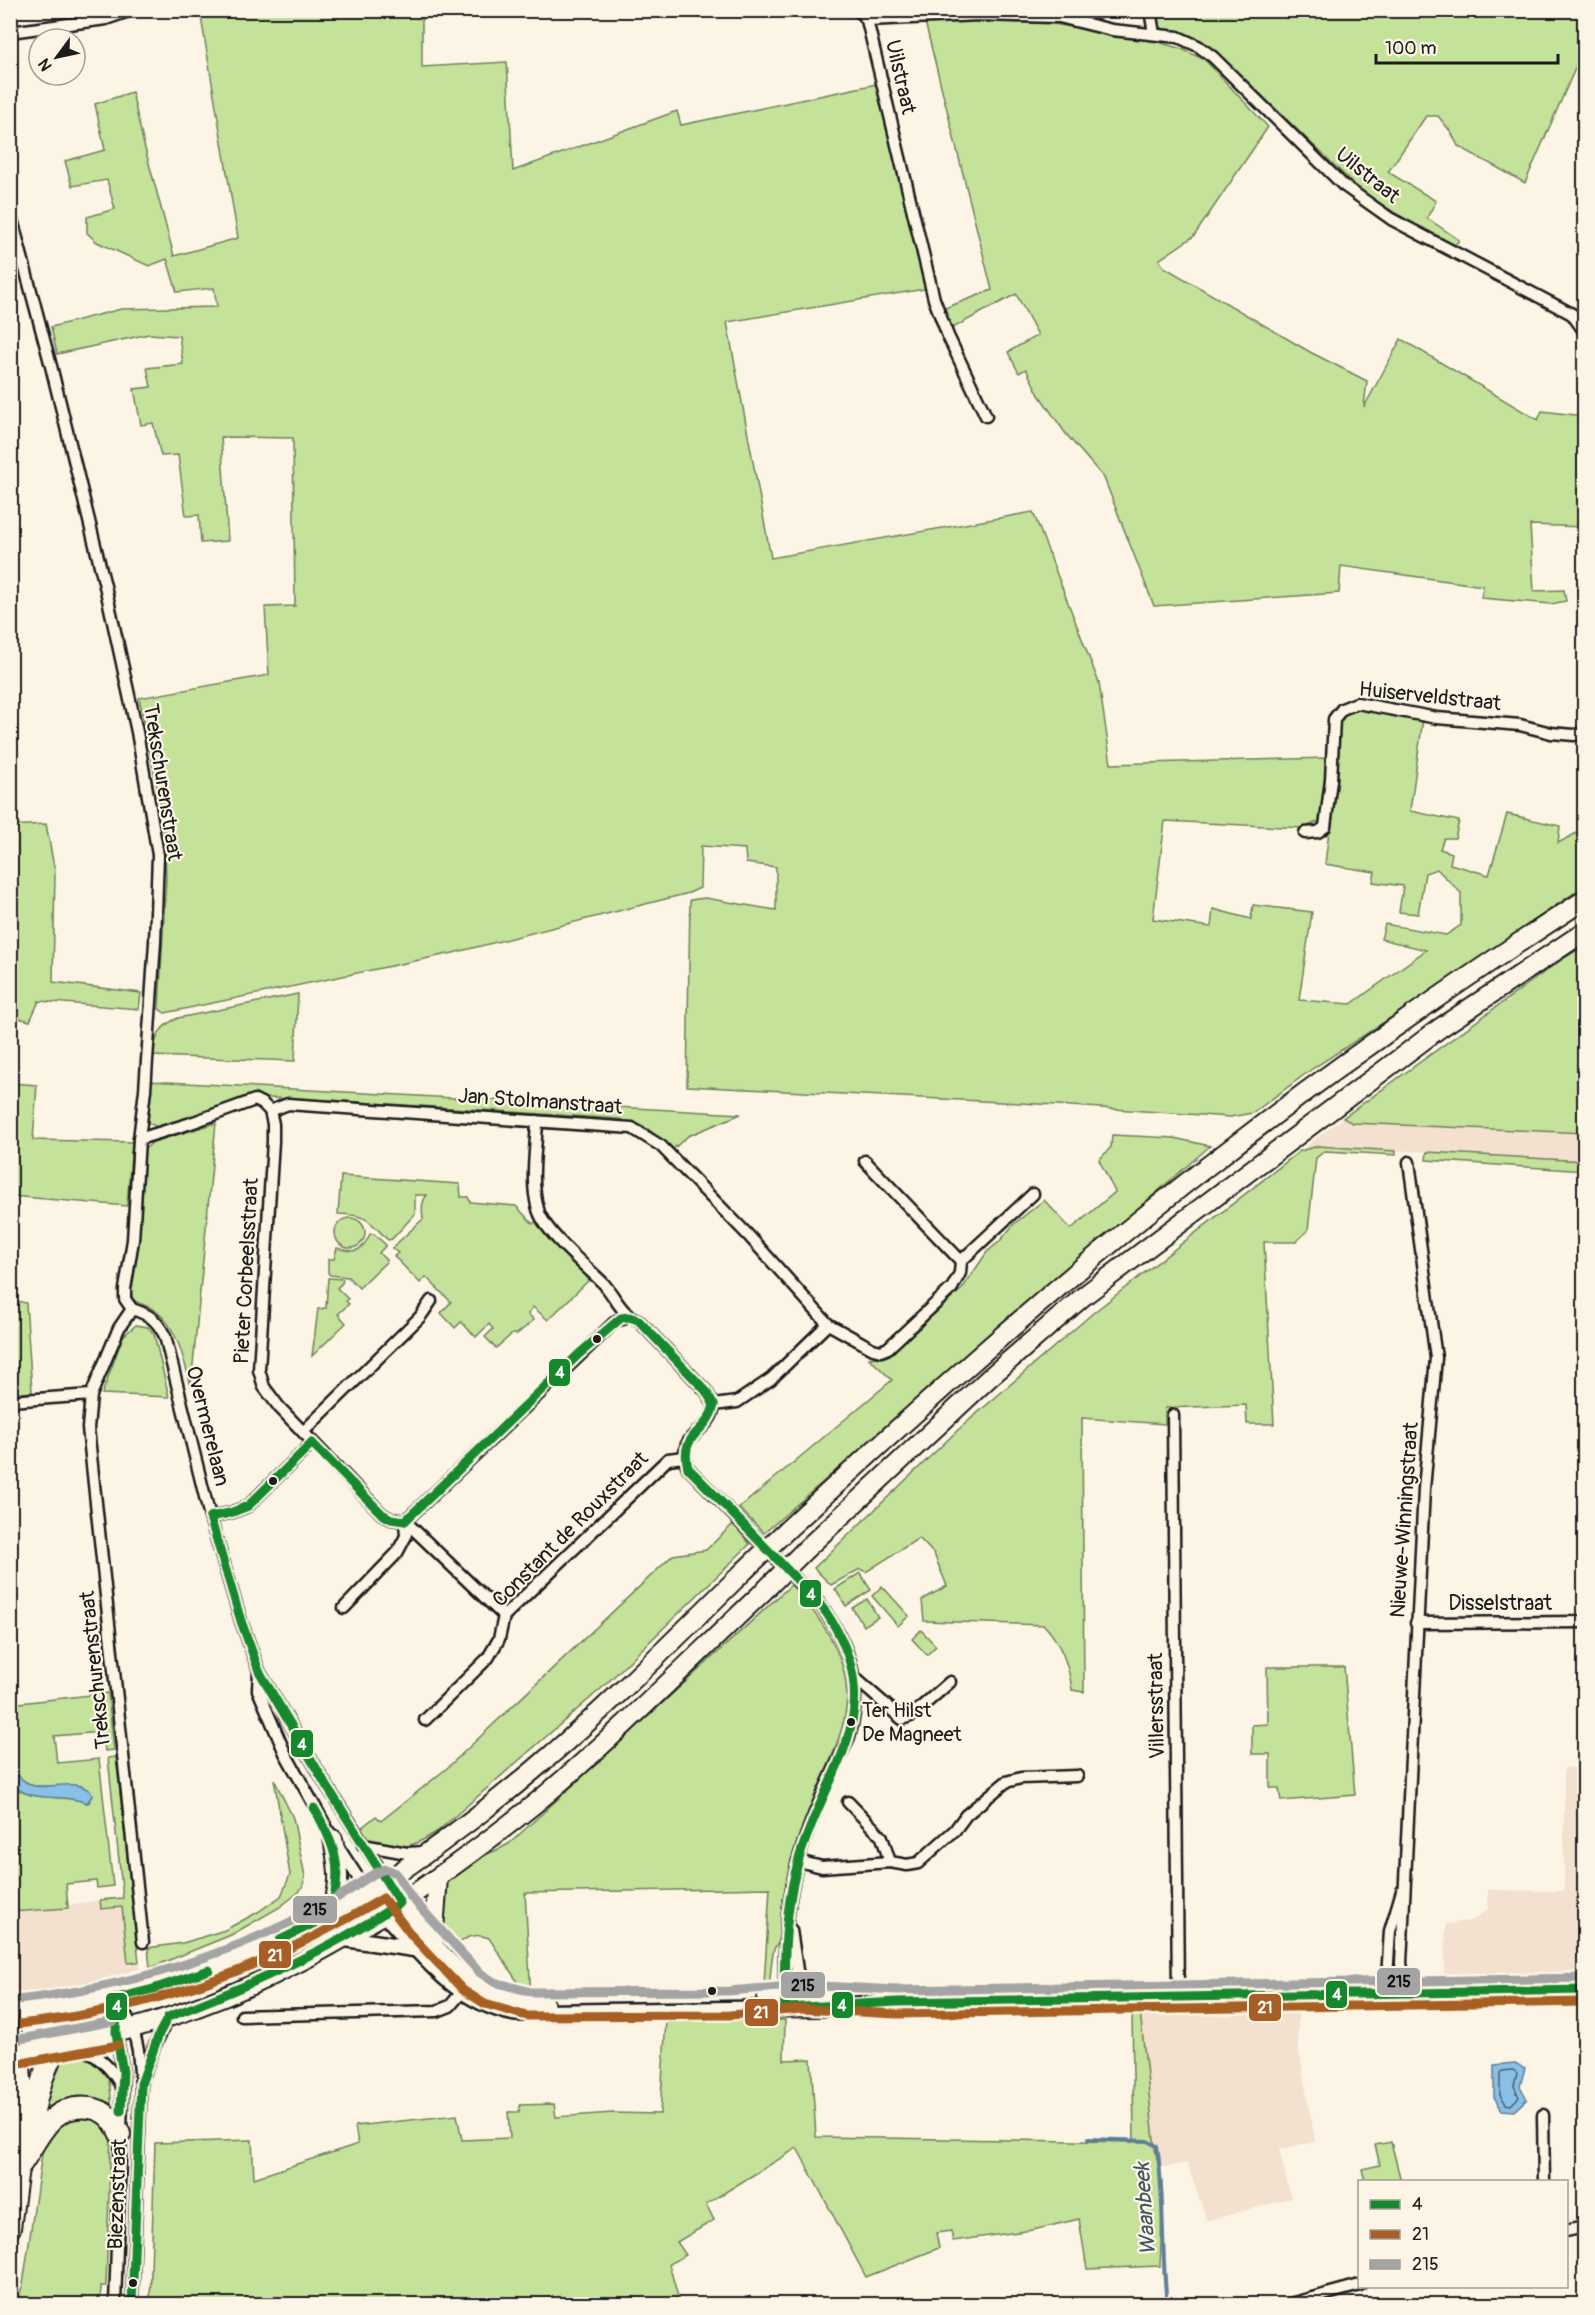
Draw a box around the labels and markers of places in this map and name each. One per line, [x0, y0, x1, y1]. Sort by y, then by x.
unlabelled marker [591, 1333, 603, 1345]
unlabelled marker [267, 1475, 279, 1487]
place label: Ter Hilst De Magneet [862, 1698, 963, 1747]
marker: Ter Hilst De Magneet [845, 1716, 857, 1728]
unlabelled marker [706, 1985, 718, 1997]
unlabelled marker [127, 2277, 139, 2289]

